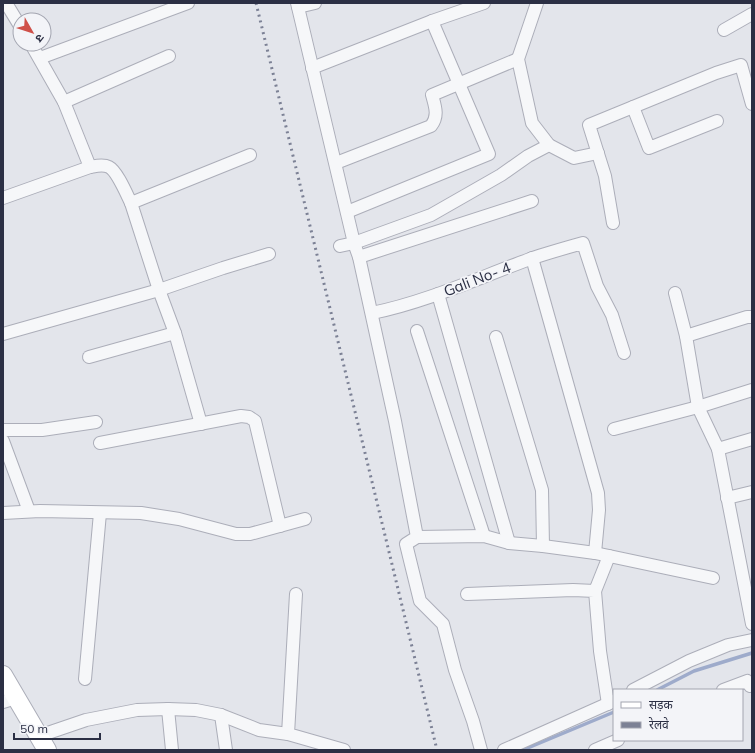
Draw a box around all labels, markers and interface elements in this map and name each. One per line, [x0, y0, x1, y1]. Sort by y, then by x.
north arrow [12, 12, 52, 52]
text: उ [32, 31, 47, 46]
street label: Gali No- 4 [441, 258, 513, 300]
legend [613, 689, 743, 741]
text: सड़क [649, 697, 674, 712]
scale bar [14, 715, 100, 741]
text: रेलवे [649, 717, 669, 732]
text: 50 m [20, 721, 48, 736]

